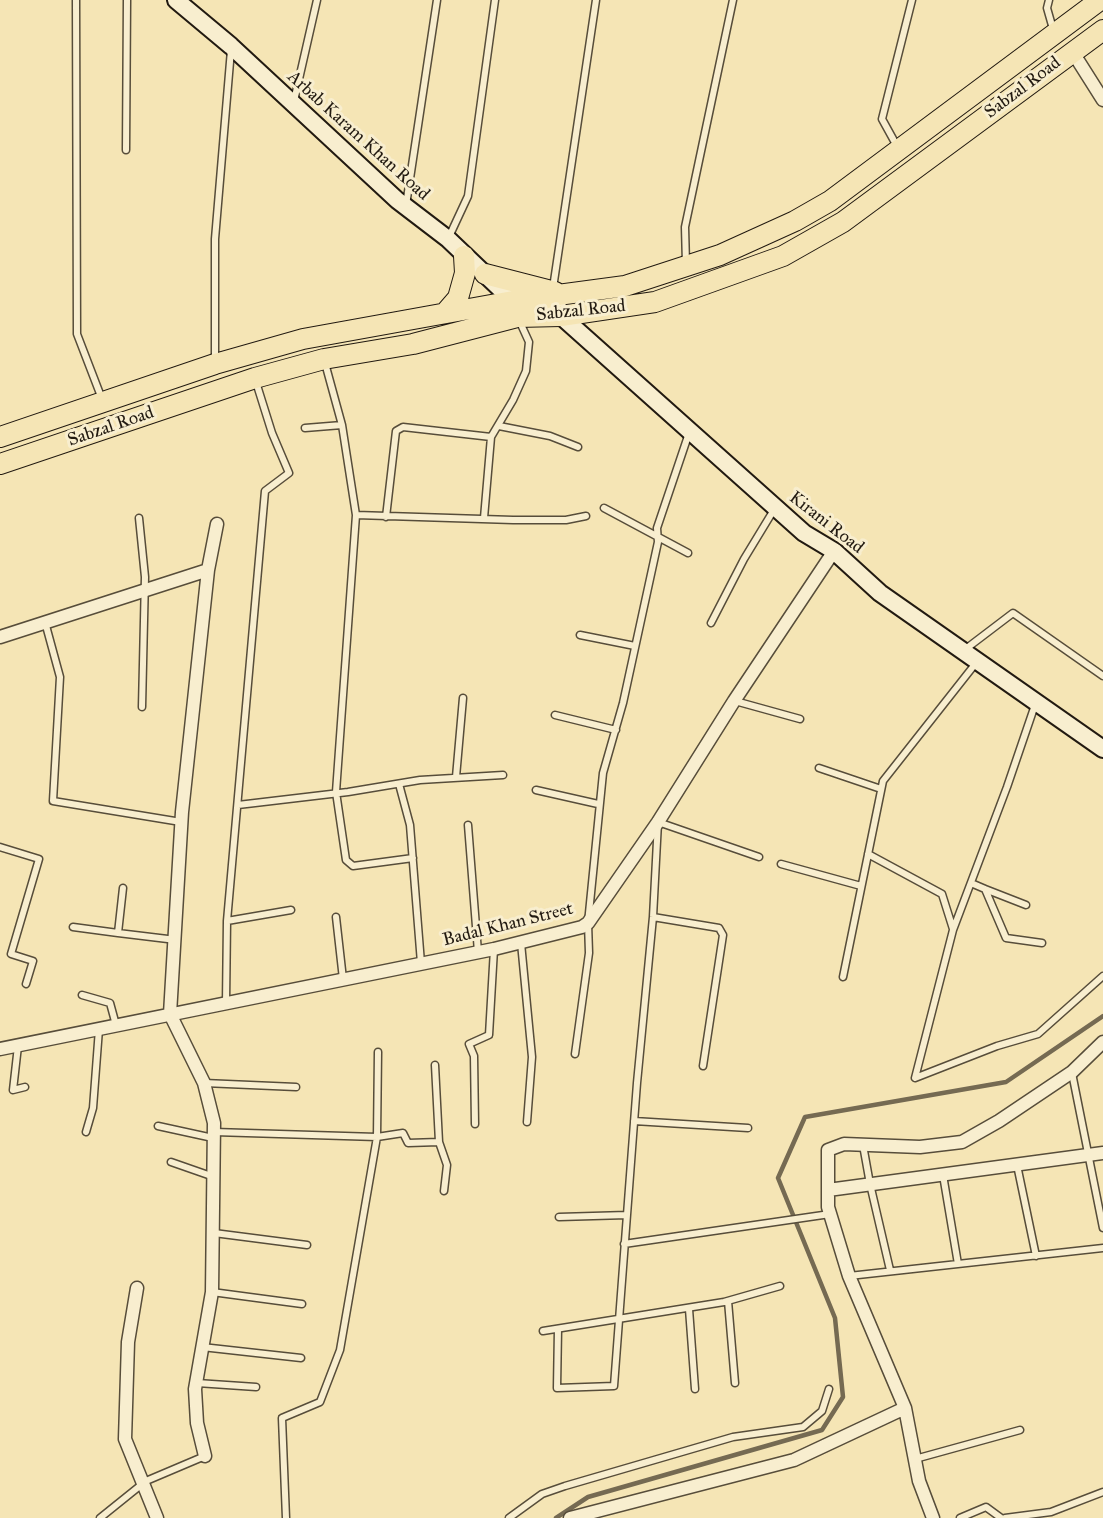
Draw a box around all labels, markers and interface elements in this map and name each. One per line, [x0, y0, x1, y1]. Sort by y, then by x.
street label: Sabzal Road [981, 52, 1065, 124]
street label: Arbab Karam Khan Road [282, 66, 434, 206]
street label: Sabzal Road [535, 296, 627, 326]
street label: Sabzal Road [65, 402, 157, 452]
street label: Kirani Road [784, 487, 868, 559]
street label: Badal Khan Street [441, 898, 575, 952]

